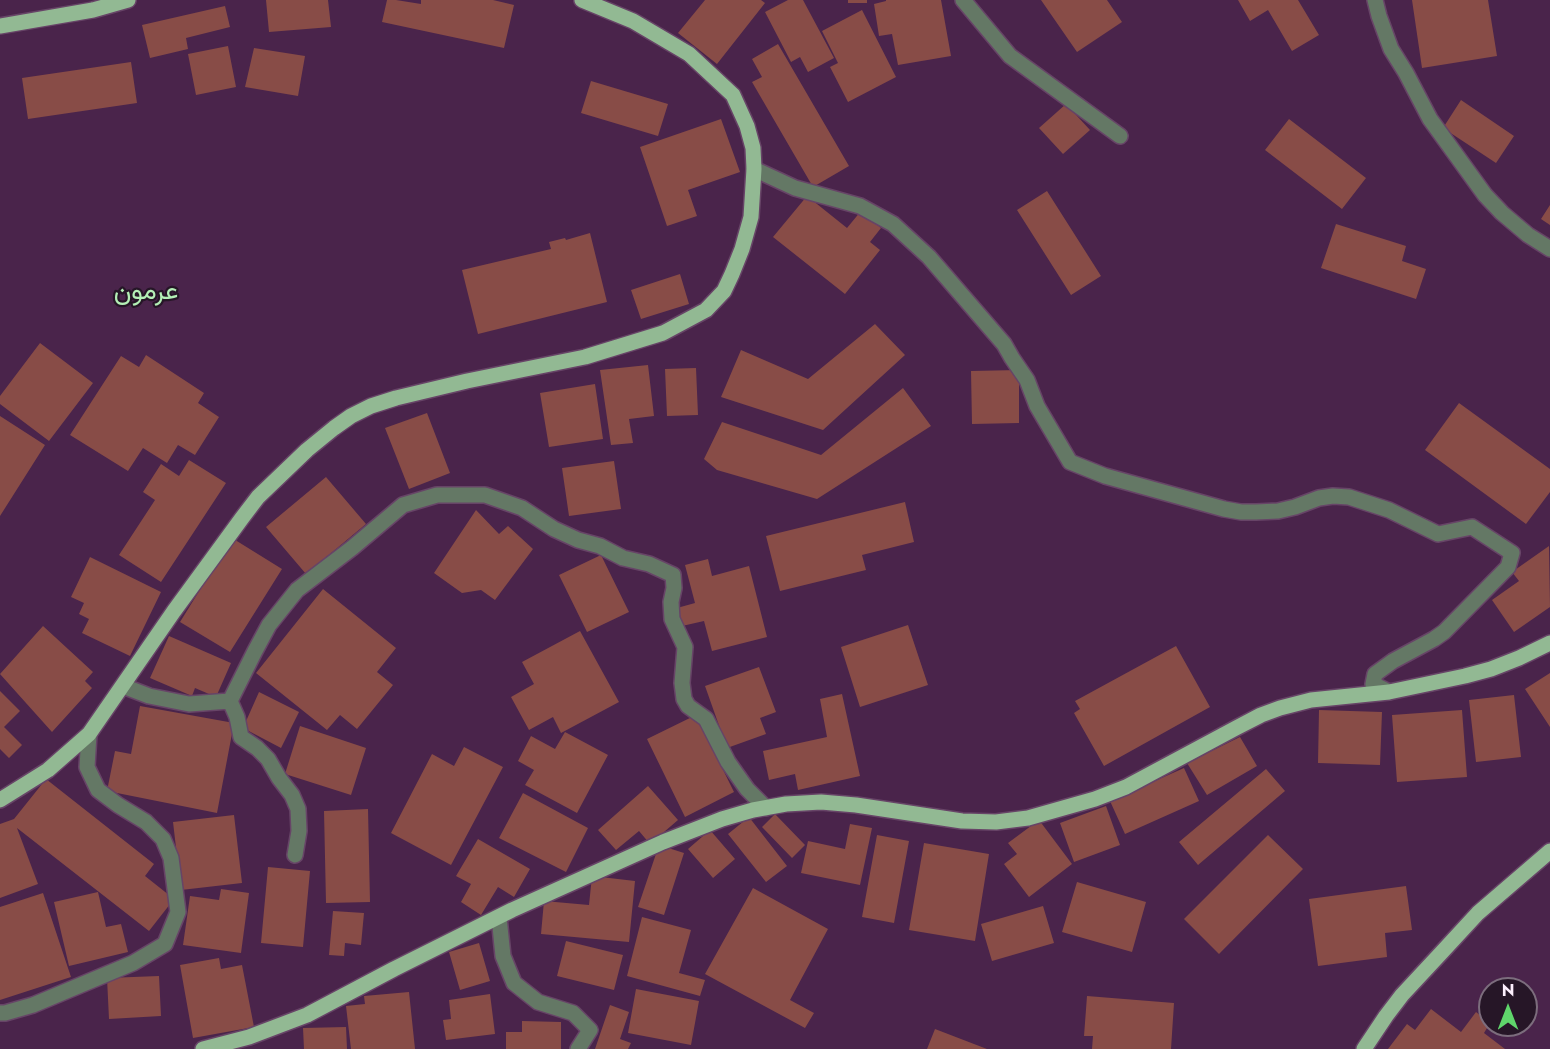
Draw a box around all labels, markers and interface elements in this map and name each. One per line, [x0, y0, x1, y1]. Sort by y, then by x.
district label: عرمون [114, 277, 178, 309]
north arrow [1478, 977, 1538, 1037]
text: N [1502, 979, 1514, 1002]

